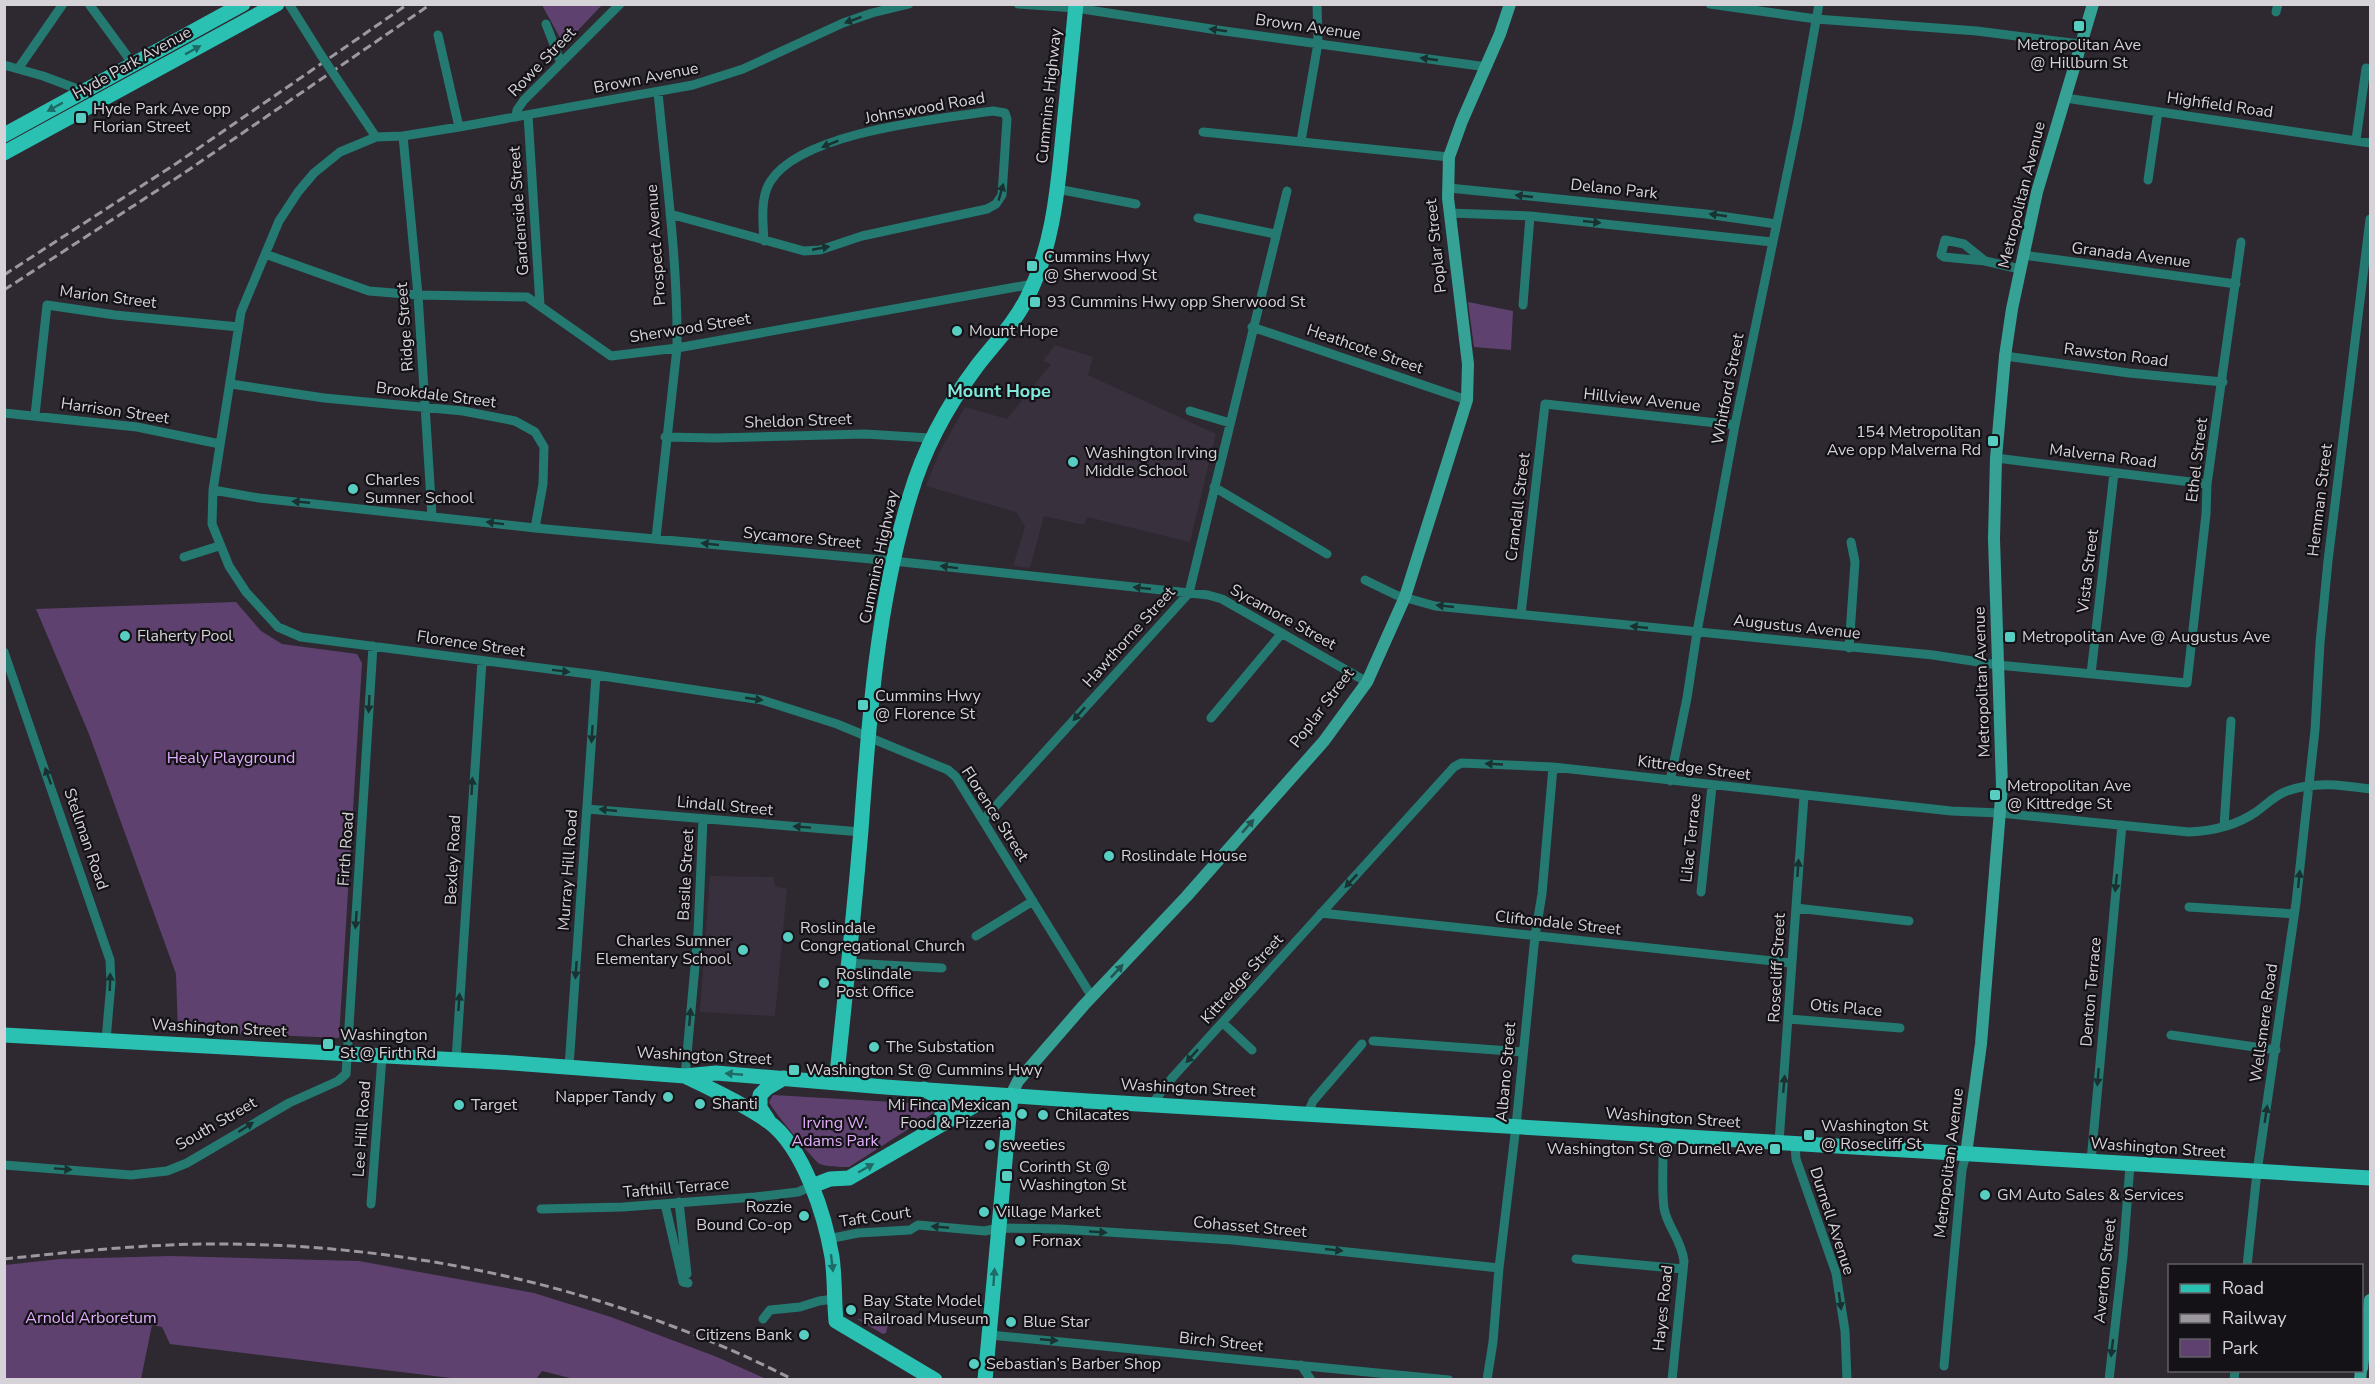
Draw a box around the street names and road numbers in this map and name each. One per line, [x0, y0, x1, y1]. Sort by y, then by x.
street label: Brown Avenue [1254, 9, 1362, 45]
street label: Hyde Park Avenue [69, 21, 195, 105]
street label: Rowe Street [503, 22, 581, 102]
street label: Cummins Highway [1031, 27, 1067, 165]
street label: Brown Avenue [592, 57, 700, 99]
street label: Johnswood Road [862, 87, 987, 130]
street label: Highfield Road [2165, 87, 2275, 123]
street label: Metropolitan Avenue [1993, 119, 2051, 271]
street label: Gardenside Street [503, 145, 534, 276]
street label: Delano Park [1569, 173, 1660, 205]
street label: Prospect Avenue [641, 184, 671, 306]
street label: Poplar Street [1420, 197, 1452, 294]
street label: Granada Avenue [2070, 237, 2192, 273]
street label: Marion Street [58, 280, 158, 314]
street label: Ridge Street [391, 281, 419, 372]
street label: Sherwood Street [628, 308, 752, 348]
street label: Heathcote Street [1304, 319, 1427, 379]
street label: Whitford Street [1706, 331, 1750, 446]
street label: Rawston Road [2063, 338, 2169, 372]
street label: Brookdale Street [375, 377, 498, 413]
street label: Hillview Avenue [1582, 383, 1702, 417]
street label: Harrison Street [59, 393, 171, 430]
street label: Sheldon Street [744, 408, 852, 434]
street label: Ethel Street [2181, 416, 2213, 504]
street label: Malverna Road [2048, 439, 2158, 473]
street label: Hemman Street [2302, 442, 2338, 558]
street label: Crandall Street [1500, 451, 1536, 562]
street label: Cummins Highway [854, 488, 904, 626]
street label: Sycamore Street [742, 522, 862, 554]
street label: Vista Street [2072, 527, 2104, 615]
street label: Sycamore Street [1226, 579, 1340, 655]
street label: Hawthorne Street [1078, 581, 1181, 692]
street label: Metropolitan Avenue [1968, 606, 1996, 758]
street label: Augustus Avenue [1732, 609, 1862, 645]
street label: Florence Street [415, 626, 527, 663]
street label: Poplar Street [1285, 663, 1360, 752]
street label: Kittredge Street [1636, 750, 1752, 786]
street label: Florence Street [956, 762, 1034, 866]
street label: Stellman Road [58, 785, 114, 893]
street label: Lindall Street [676, 791, 774, 821]
street label: Lilac Terrace [1675, 792, 1707, 884]
street label: Murray Hill Road [553, 809, 583, 931]
street label: Firth Road [332, 811, 360, 887]
street label: Bexley Road [440, 814, 466, 906]
street label: Basile Street [673, 828, 699, 921]
street label: Cliftondale Street [1494, 905, 1622, 941]
street label: Rosecliff Street [1763, 912, 1791, 1023]
street label: Kittredge Street [1196, 929, 1289, 1029]
street label: Denton Terrace [2075, 936, 2107, 1048]
street label: Wellsmere Road [2245, 962, 2283, 1084]
street label: Otis Place [1809, 994, 1883, 1022]
street label: Washington Street [151, 1013, 288, 1043]
street label: Albano Street [1491, 1021, 1521, 1123]
street label: Washington Street [636, 1041, 773, 1071]
street label: Washington Street [1120, 1073, 1257, 1103]
street label: Lee Hill Road [348, 1080, 376, 1178]
street label: Metropolitan Avenue [1929, 1087, 1969, 1239]
street label: South Street [171, 1092, 261, 1156]
street label: Washington Street [1605, 1102, 1742, 1134]
street label: Washington Street [2090, 1132, 2227, 1164]
street label: Durnell Avenue [1804, 1164, 1860, 1278]
street label: Tafthill Terrace [622, 1172, 730, 1204]
street label: Taft Court [838, 1201, 912, 1233]
street label: Cohasset Street [1192, 1211, 1308, 1243]
street label: Averton Street [2089, 1217, 2121, 1325]
street label: Hayes Road [1648, 1264, 1678, 1352]
street label: Birch Street [1178, 1327, 1265, 1357]

